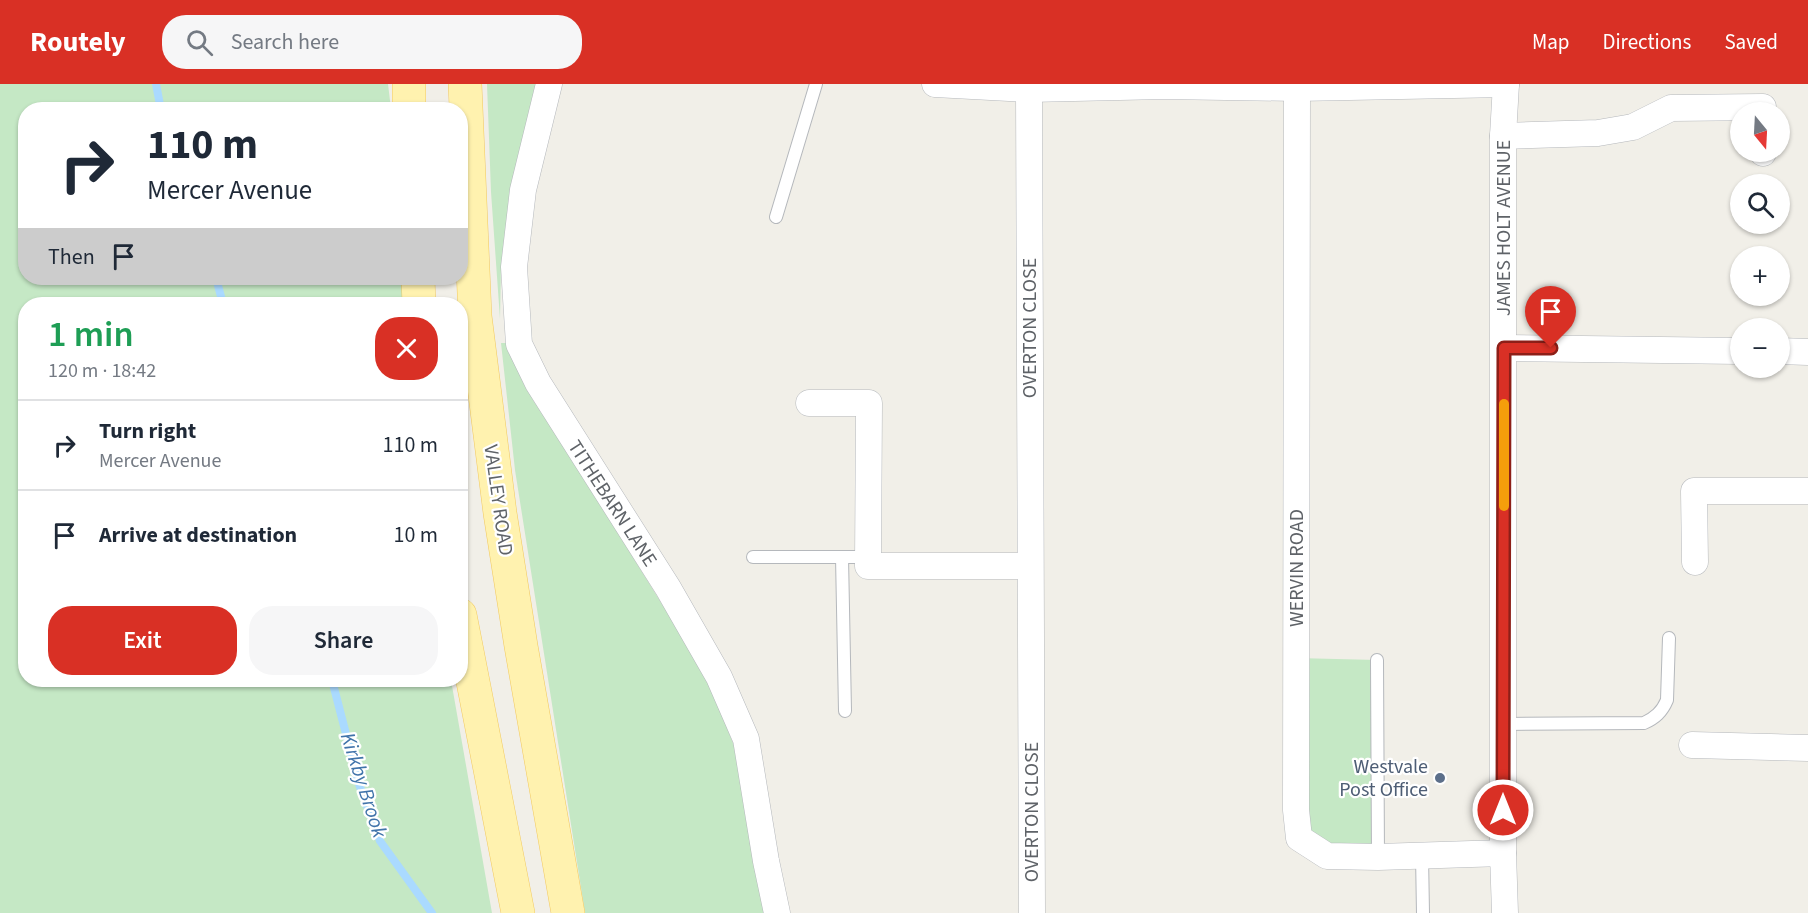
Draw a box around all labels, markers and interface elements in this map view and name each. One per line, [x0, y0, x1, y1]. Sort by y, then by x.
search box [162, 15, 582, 69]
text: Routely [30, 22, 126, 62]
icon: search [183, 26, 216, 59]
text: Search here [231, 26, 339, 58]
text: Map [1532, 27, 1570, 57]
text: Directions [1603, 27, 1691, 57]
text: Saved [1724, 27, 1778, 57]
north arrow [1730, 102, 1790, 162]
map controls [1730, 102, 1790, 378]
text: 110 m [147, 115, 258, 175]
icon: right [48, 126, 126, 204]
street label: JAMES HOLT AVENUE [1490, 140, 1518, 316]
text: Mercer Avenue [147, 171, 312, 210]
button: search [1730, 174, 1790, 234]
icon: arrive [107, 240, 140, 273]
text: Then [48, 241, 95, 273]
button: + [1730, 246, 1790, 306]
street label: OVERTON CLOSE [1016, 258, 1044, 398]
pin [1525, 286, 1576, 348]
icon: arrive [1534, 295, 1567, 328]
text: 1 min [48, 309, 134, 360]
button: close [375, 317, 438, 380]
button: − [1730, 318, 1790, 378]
text: 120 m · 18:42 [48, 357, 156, 385]
text: Turn right [99, 415, 196, 447]
icon: right [48, 429, 81, 462]
text: 110 m [383, 429, 438, 461]
street label: TITHEBARN LANE [561, 435, 663, 572]
street label: VALLEY ROAD [476, 443, 520, 558]
text: Mercer Avenue [99, 447, 221, 475]
street label: WERVIN ROAD [1283, 509, 1311, 627]
icon: arrive [48, 519, 81, 552]
text: Arrive at destination [99, 519, 297, 551]
text: 10 m [393, 519, 438, 551]
button: Exit [48, 606, 237, 675]
button: Share [249, 606, 438, 675]
water label: Kirkby Brook [333, 729, 395, 842]
street label: OVERTON CLOSE [1018, 742, 1046, 882]
place label: Westvale Post Office [1339, 753, 1428, 804]
marker: Westvale Post Office [1433, 771, 1447, 785]
position arrow [1471, 778, 1535, 842]

